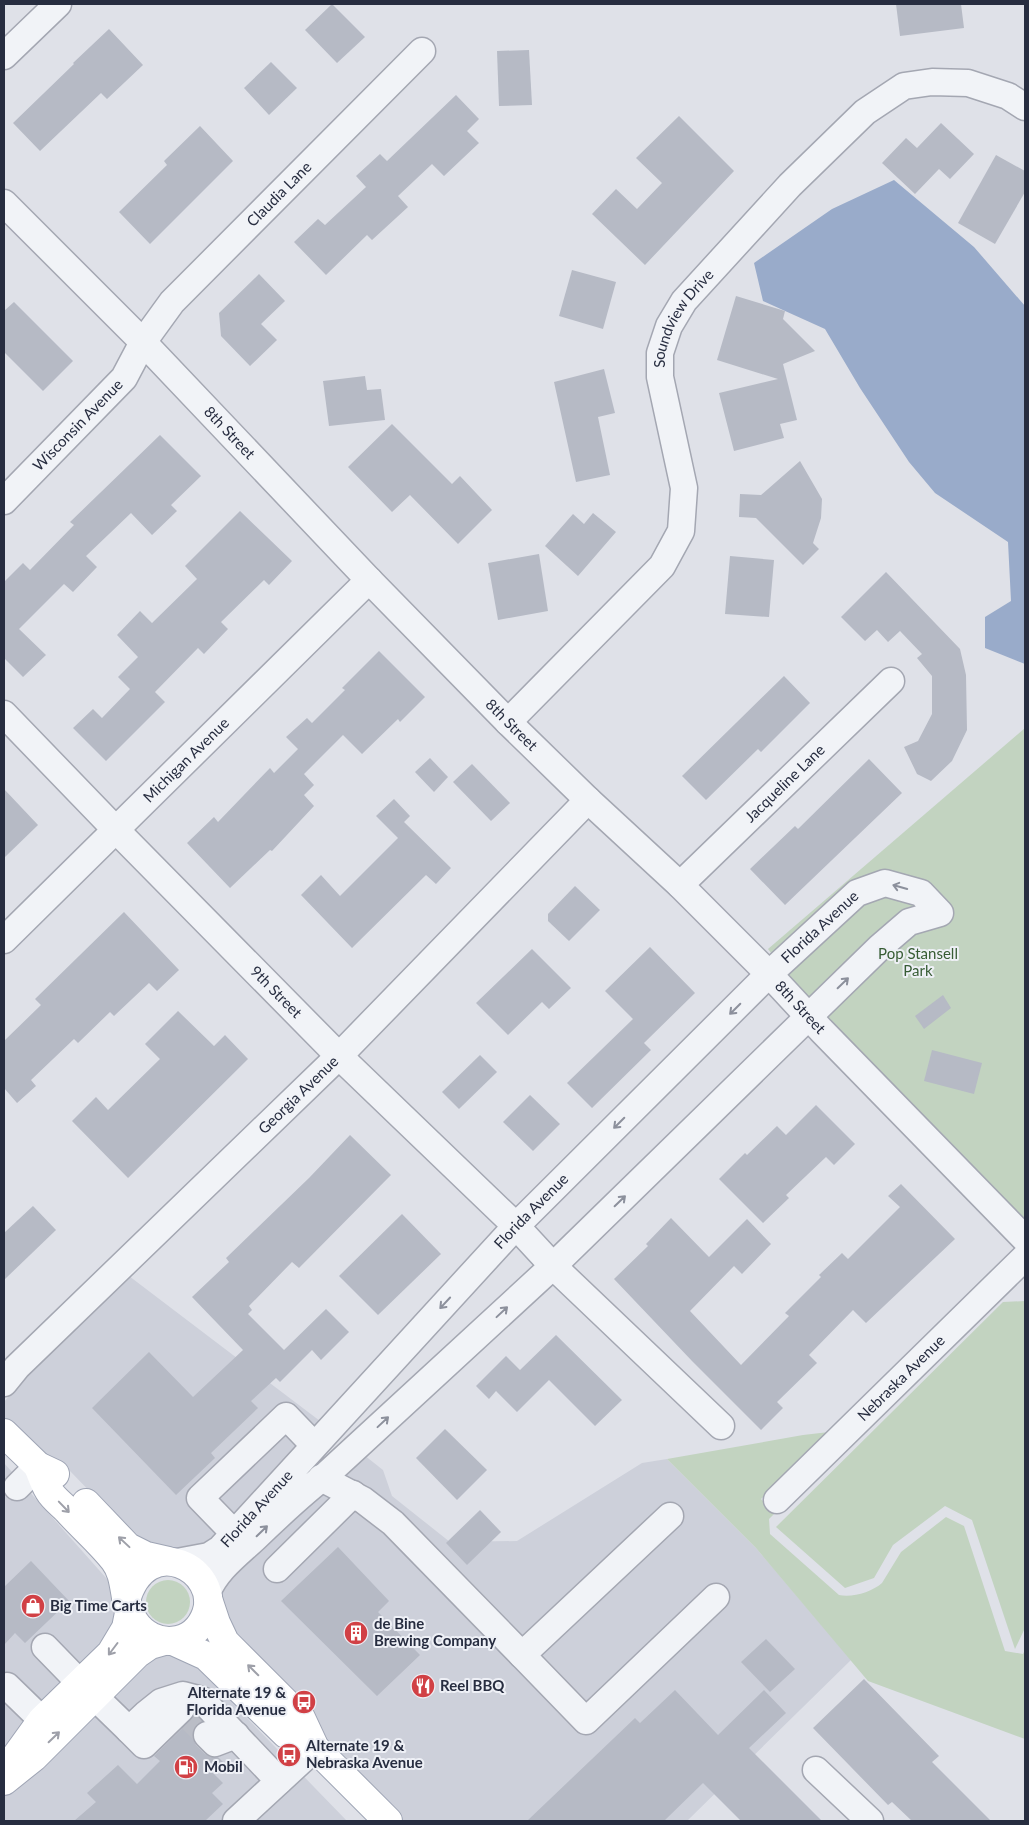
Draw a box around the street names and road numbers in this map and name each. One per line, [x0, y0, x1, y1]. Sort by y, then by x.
street label: Claudia Lane [242, 157, 315, 230]
street label: Soundview Drive [650, 265, 717, 368]
street label: Wisconsin Avenue [29, 375, 126, 474]
street label: 8th Street [201, 402, 260, 463]
street label: 8th Street [482, 695, 542, 754]
street label: Michigan Avenue [139, 713, 232, 806]
street label: Jacqueline Lane [741, 740, 828, 825]
street label: Florida Avenue [777, 886, 862, 966]
street label: 9th Street [247, 962, 307, 1022]
street label: 8th Street [772, 977, 830, 1037]
street label: Georgia Avenue [254, 1052, 342, 1137]
street label: Florida Avenue [490, 1169, 572, 1252]
street label: Nebraska Avenue [853, 1331, 948, 1424]
street label: Florida Avenue [216, 1466, 296, 1551]

